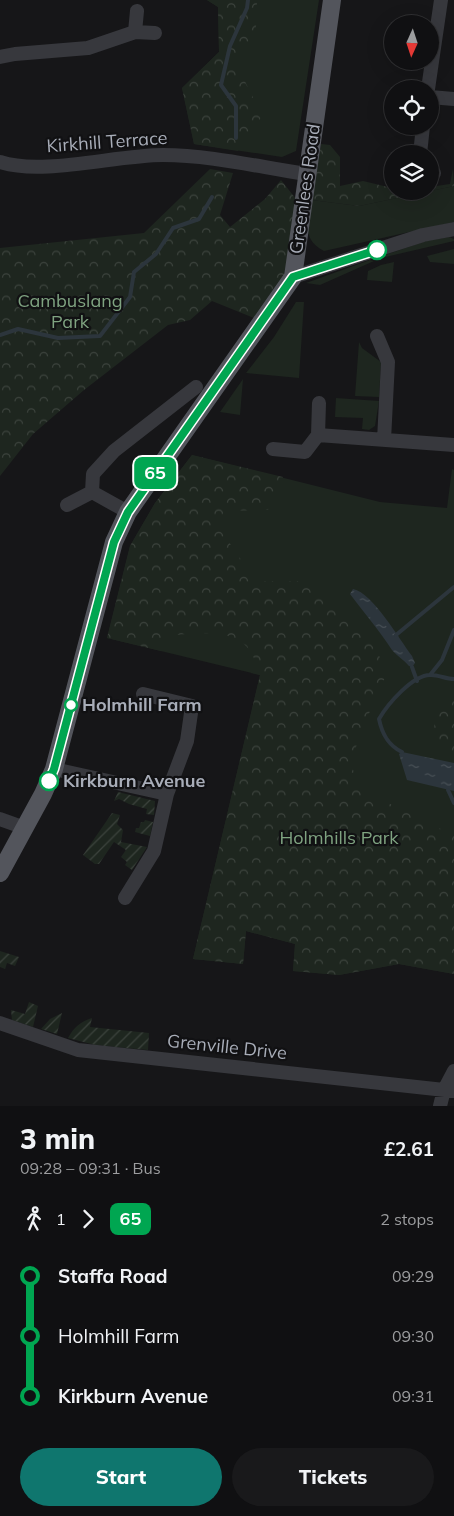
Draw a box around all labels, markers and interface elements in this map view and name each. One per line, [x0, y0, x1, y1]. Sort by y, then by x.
north arrow [384, 15, 439, 70]
map controls [384, 15, 439, 200]
button: locate [384, 80, 439, 135]
street label: Greenlees Road [284, 122, 325, 256]
street label: Kirkhill Terrace [46, 126, 168, 157]
button: layers [384, 145, 439, 200]
unlabelled marker [367, 240, 387, 260]
park label: Cambuslang Park [17, 289, 123, 333]
line badge: 65 [132, 457, 178, 489]
text: 65 [144, 461, 166, 484]
place label: Holmhill Farm [82, 693, 202, 716]
marker: Holmhill Farm [64, 698, 78, 712]
place label: Kirkburn Avenue [63, 769, 205, 792]
marker: Kirkburn Avenue [39, 771, 59, 791]
park label: Holmhills Park [279, 826, 399, 849]
street label: Grenville Drive [166, 1029, 288, 1064]
text: 3 min [20, 1121, 95, 1156]
text: £2.61 [384, 1137, 434, 1161]
text: 09:28 – 09:31 · Bus [20, 1158, 161, 1178]
icon: walk [20, 1205, 48, 1233]
icon: forward [74, 1205, 102, 1233]
text: 65 [120, 1207, 141, 1230]
text: 1 [56, 1209, 66, 1229]
text: 2 stops [380, 1209, 434, 1229]
text: Staffa Road [58, 1264, 167, 1288]
text: 09:29 [392, 1266, 434, 1286]
text: Holmhill Farm [58, 1324, 180, 1348]
text: 09:30 [392, 1326, 434, 1346]
text: Kirkburn Avenue [58, 1384, 208, 1408]
text: 09:31 [392, 1386, 434, 1406]
button: Start [20, 1448, 222, 1506]
button: Tickets [232, 1448, 434, 1506]

